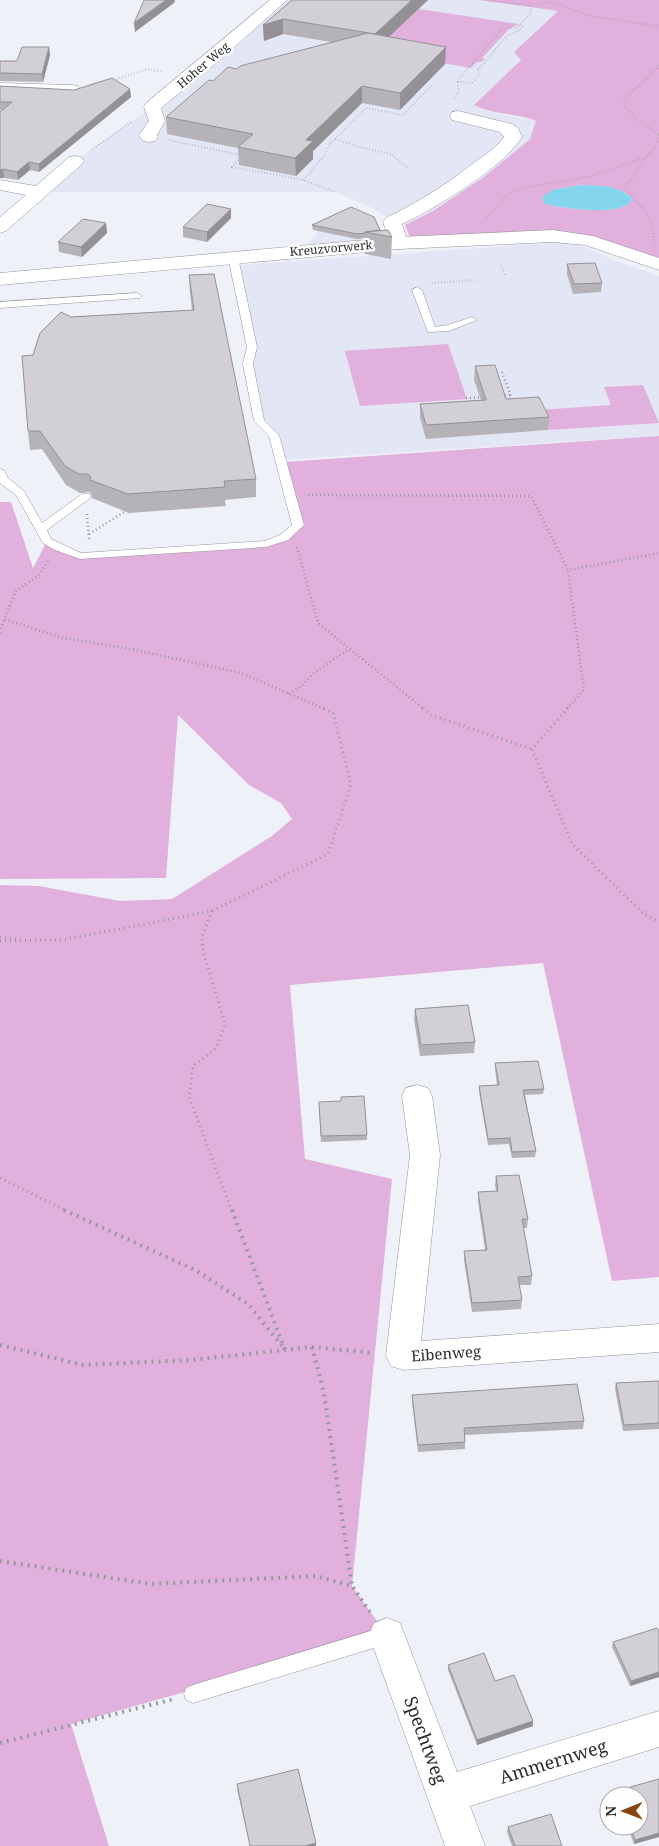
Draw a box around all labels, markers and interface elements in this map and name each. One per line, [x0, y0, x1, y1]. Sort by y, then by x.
street label: Hoher Weg [173, 38, 233, 92]
street label: Kreuzvorwerk [289, 236, 374, 260]
street label: Eibenweg [410, 1341, 482, 1365]
street label: Spechtweg [399, 1693, 453, 1788]
street label: Ammernweg [496, 1733, 610, 1789]
north arrow [599, 1786, 649, 1836]
text: N [601, 1806, 620, 1817]

